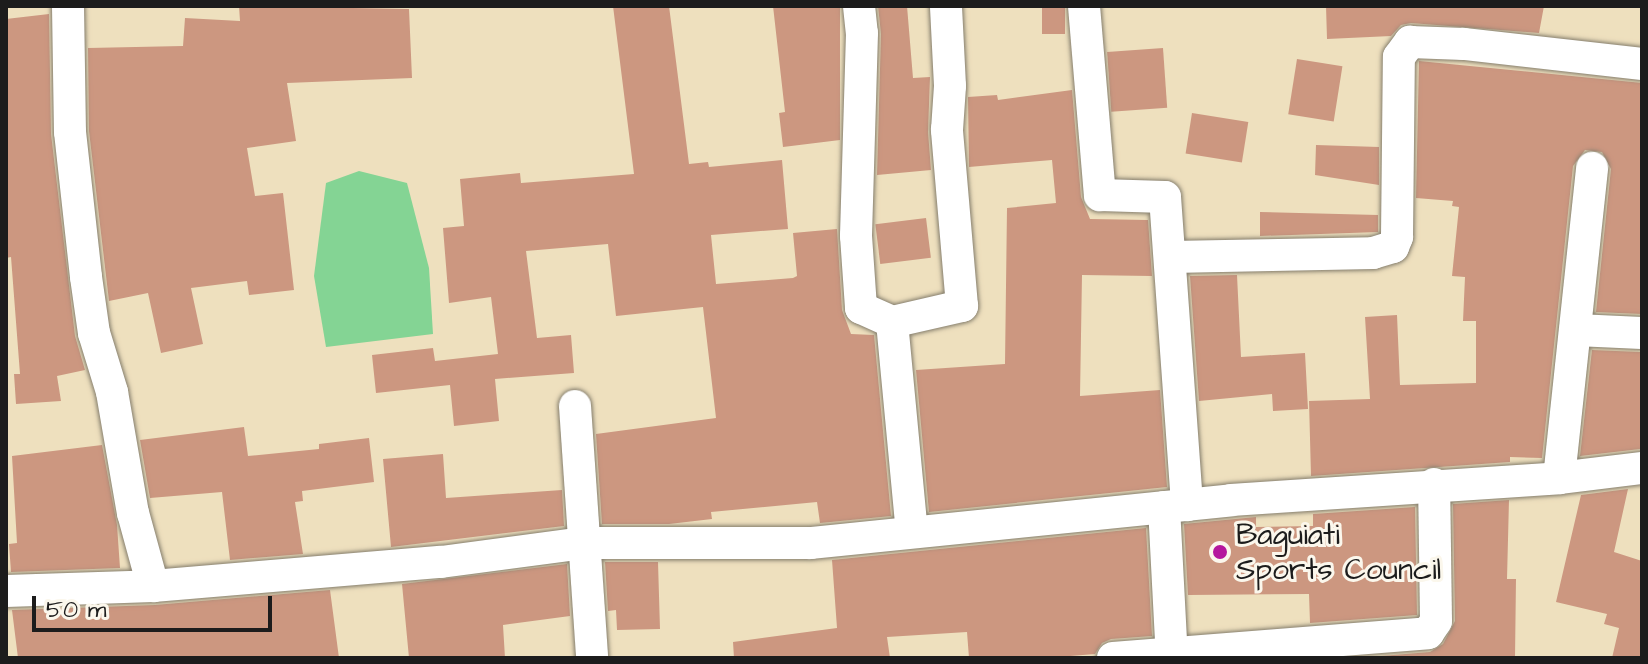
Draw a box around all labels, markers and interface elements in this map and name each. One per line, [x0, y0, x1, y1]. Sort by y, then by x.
place label: Baguiati Sports Council [1236, 517, 1441, 588]
marker: Baguiati Sports Council [1211, 543, 1229, 561]
scale bar [36, 580, 276, 630]
text: 50 m [46, 593, 106, 627]

